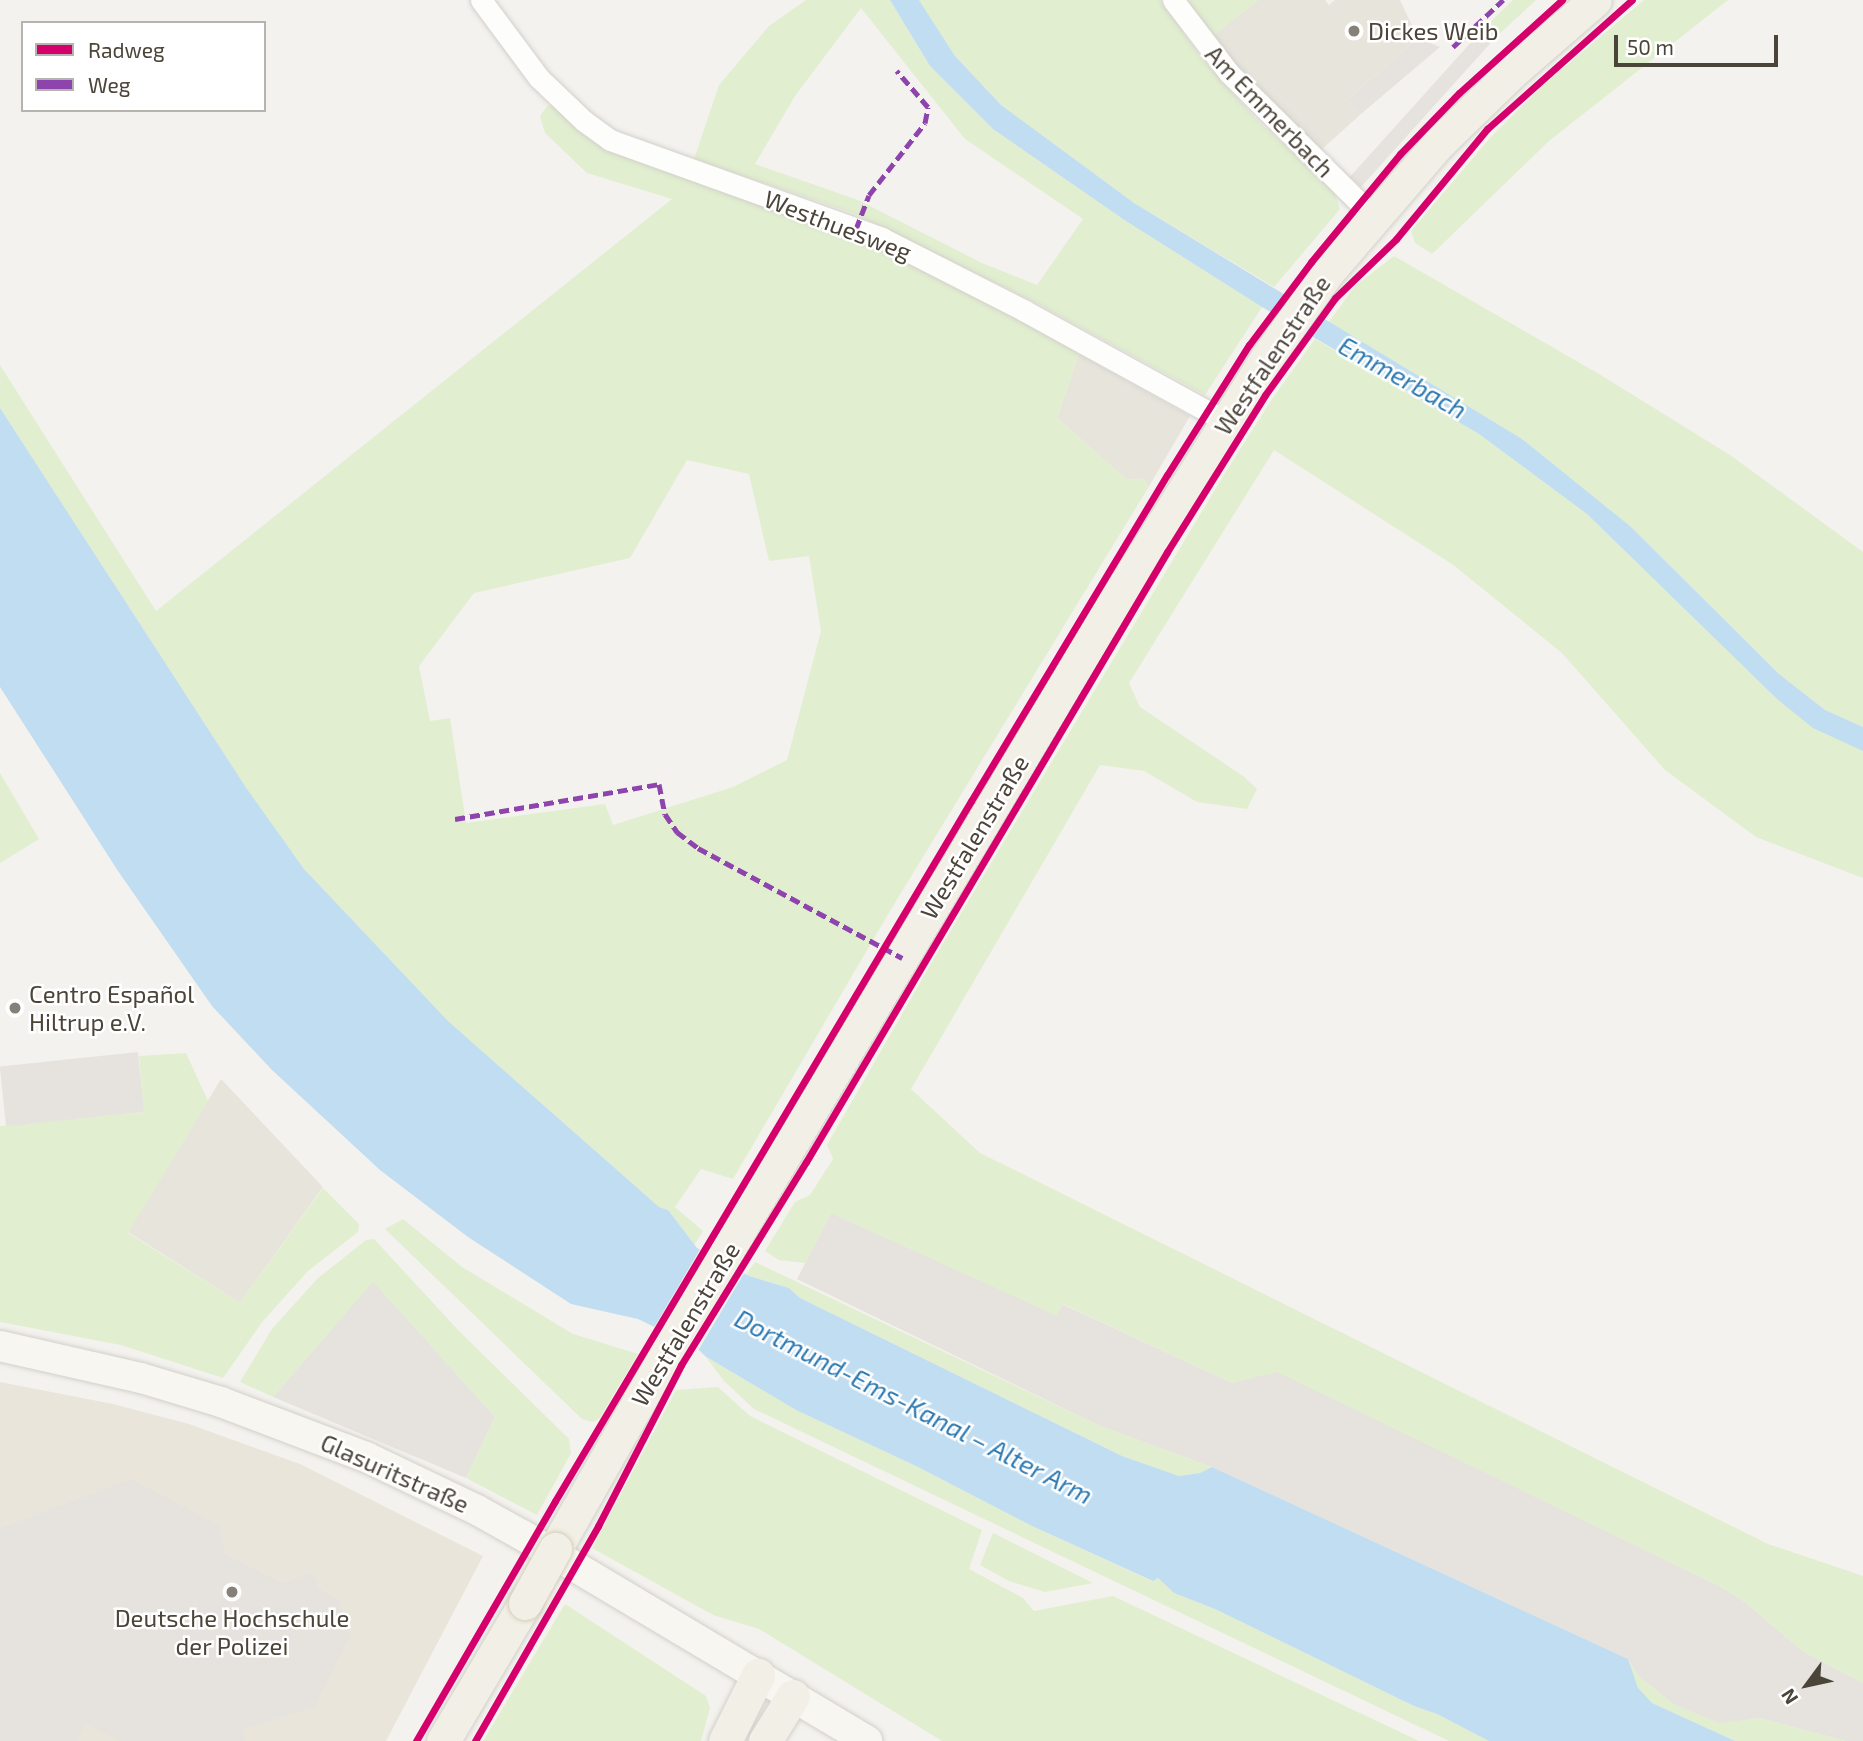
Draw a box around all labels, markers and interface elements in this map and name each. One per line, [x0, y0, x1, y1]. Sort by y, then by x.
place label: Dickes Weib [1368, 17, 1499, 45]
legend [21, 21, 266, 112]
scale bar [1618, 21, 1783, 65]
marker: Dickes Weib [1346, 23, 1362, 39]
text: 50 m [1627, 34, 1674, 59]
text: Radweg [88, 37, 165, 62]
street label: Am Emmerbach [1200, 39, 1340, 183]
text: Weg [88, 72, 131, 97]
street label: Westhuesweg [760, 184, 916, 266]
street label: Westfalenstraße [1208, 270, 1336, 440]
water label: Emmerbach [1334, 329, 1472, 425]
street label: Westfalenstraße [914, 750, 1034, 924]
place label: Centro Español Hiltrup e.V. [29, 980, 194, 1036]
marker: Centro Español Hiltrup e.V. [7, 1000, 23, 1016]
street label: Westfalenstraße [625, 1237, 745, 1411]
water label: Dortmund-Ems-Kanal – Alter Arm [729, 1301, 1099, 1511]
street label: Glasuritstraße [316, 1427, 474, 1519]
marker: Deutsche Hochschule der Polizei [224, 1584, 240, 1600]
place label: Deutsche Hochschule der Polizei [115, 1604, 349, 1660]
north arrow [1772, 1650, 1842, 1720]
text: N [1776, 1685, 1802, 1709]

